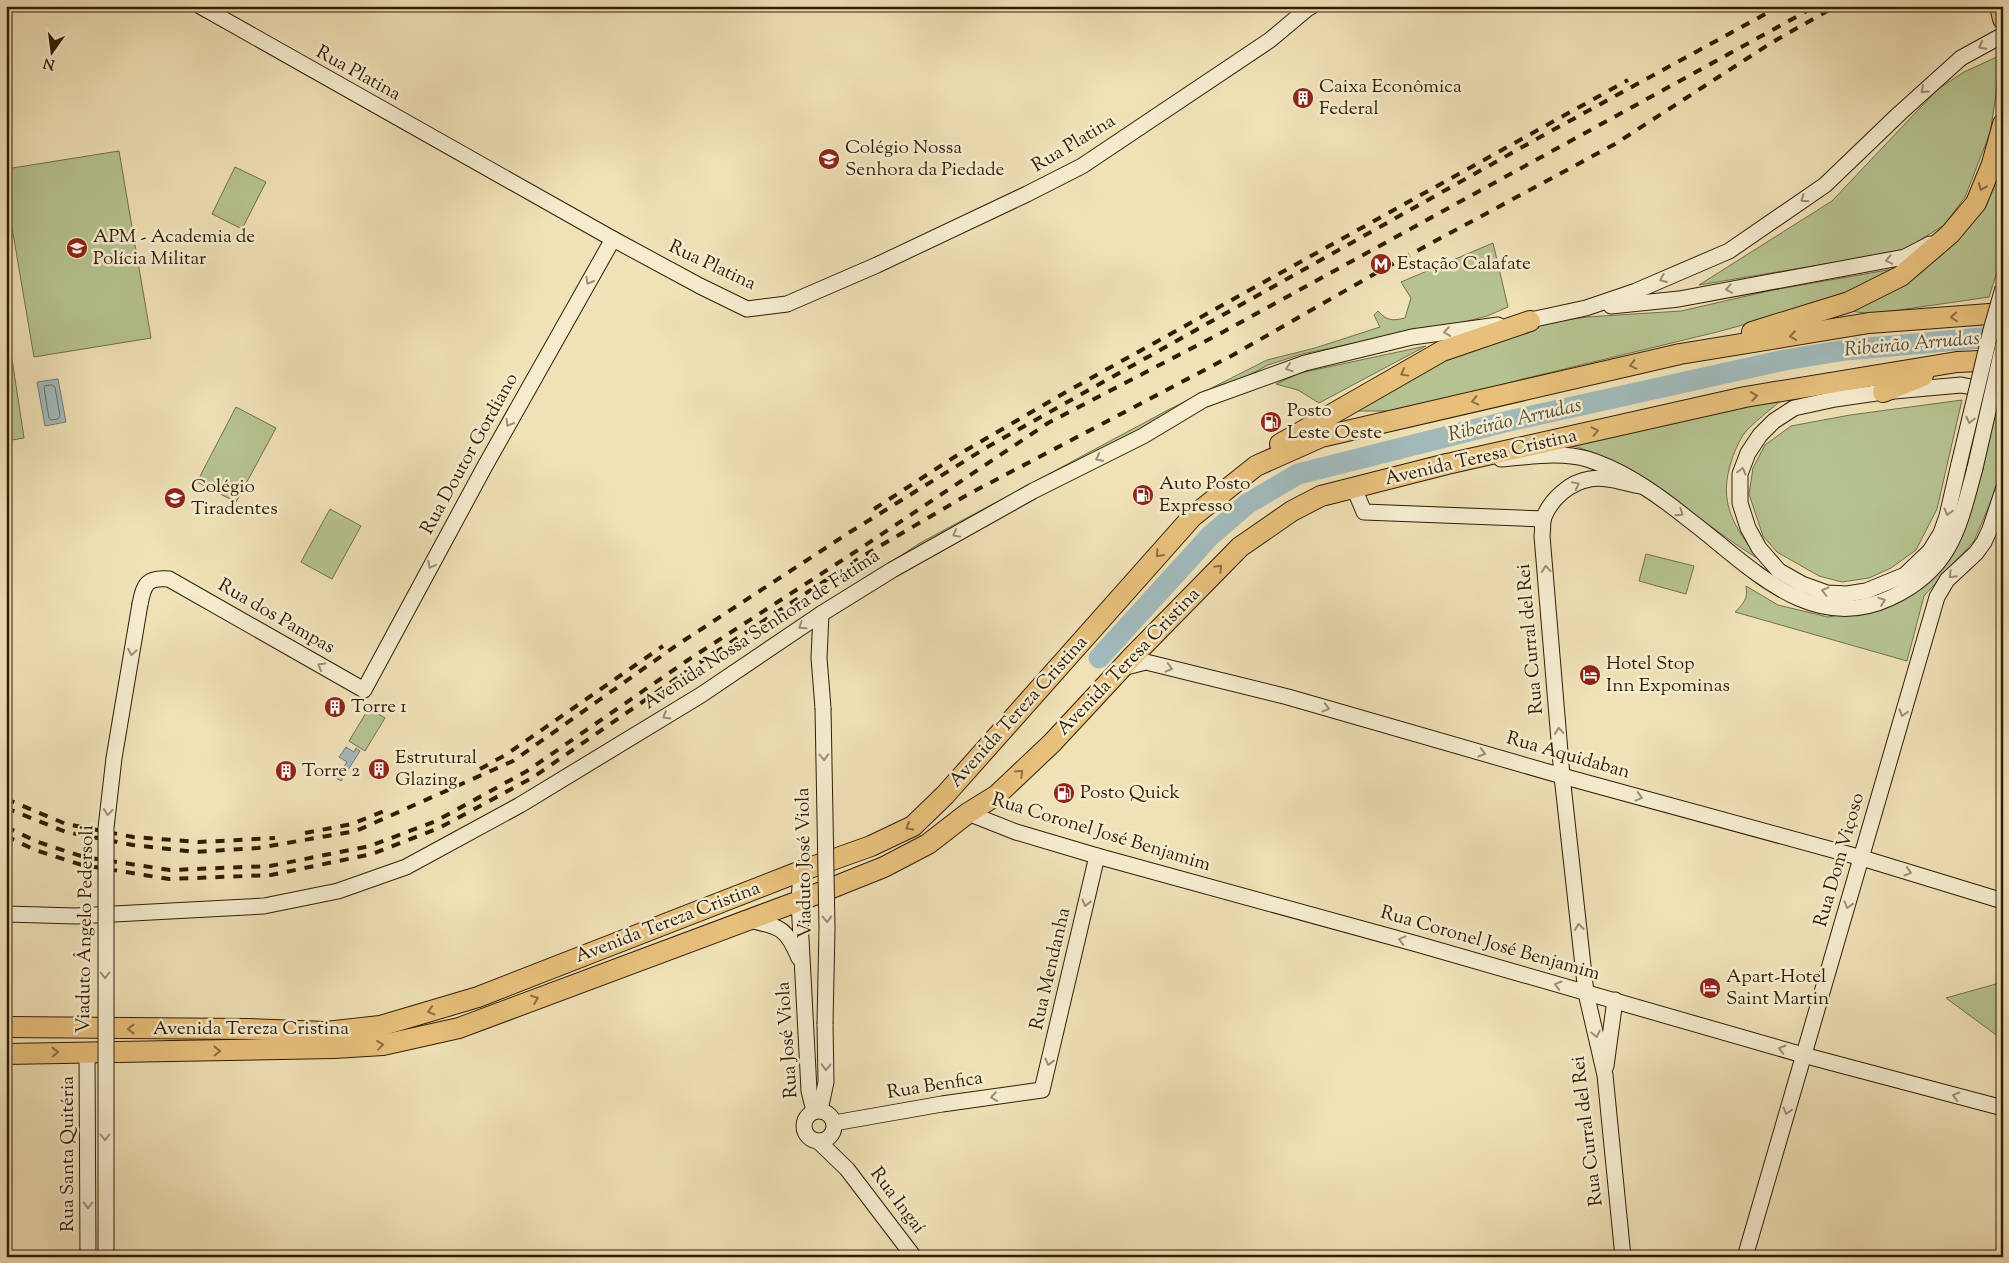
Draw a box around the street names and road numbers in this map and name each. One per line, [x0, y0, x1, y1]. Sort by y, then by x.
street label: Rua Platina [311, 40, 406, 109]
street label: Rua Platina [1027, 108, 1121, 180]
street label: Rua Platina [664, 234, 760, 298]
street label: Rua Doutor Gordiano [414, 368, 526, 540]
street label: Avenida Teresa Cristina [1382, 423, 1580, 493]
street label: Avenida Nossa Senhora de Fátima [638, 543, 886, 717]
street label: Rua Curral del Rei [1511, 563, 1551, 715]
street label: Rua dos Pampas [213, 573, 339, 661]
street label: Avenida Teresa Cristina [1051, 582, 1207, 742]
street label: Avenida Tereza Cristina [943, 630, 1095, 794]
street label: Rua Aquidaban [1503, 725, 1633, 787]
street label: Viaduto José Viola [790, 787, 820, 939]
street label: Rua Coronel José Benjamim [988, 787, 1214, 879]
street label: Rua Dom Viçoso [1808, 790, 1872, 930]
street label: Viaduto Ângelo Pedersoli [71, 825, 101, 1033]
street label: Avenida Tereza Cristina [572, 875, 765, 971]
street label: Rua Coronel José Benjamim [1377, 900, 1603, 988]
street label: Rua Mendanha [1024, 905, 1078, 1033]
street label: Rua José Viola [770, 980, 806, 1099]
street label: Avenida Tereza Cristina [153, 1016, 349, 1043]
street label: Rua Curral del Rei [1565, 1054, 1611, 1208]
street label: Rua Benfica [885, 1065, 985, 1107]
street label: Rua Santa Quitéria [55, 1076, 82, 1232]
street label: Rua Ingaí [863, 1162, 931, 1240]

